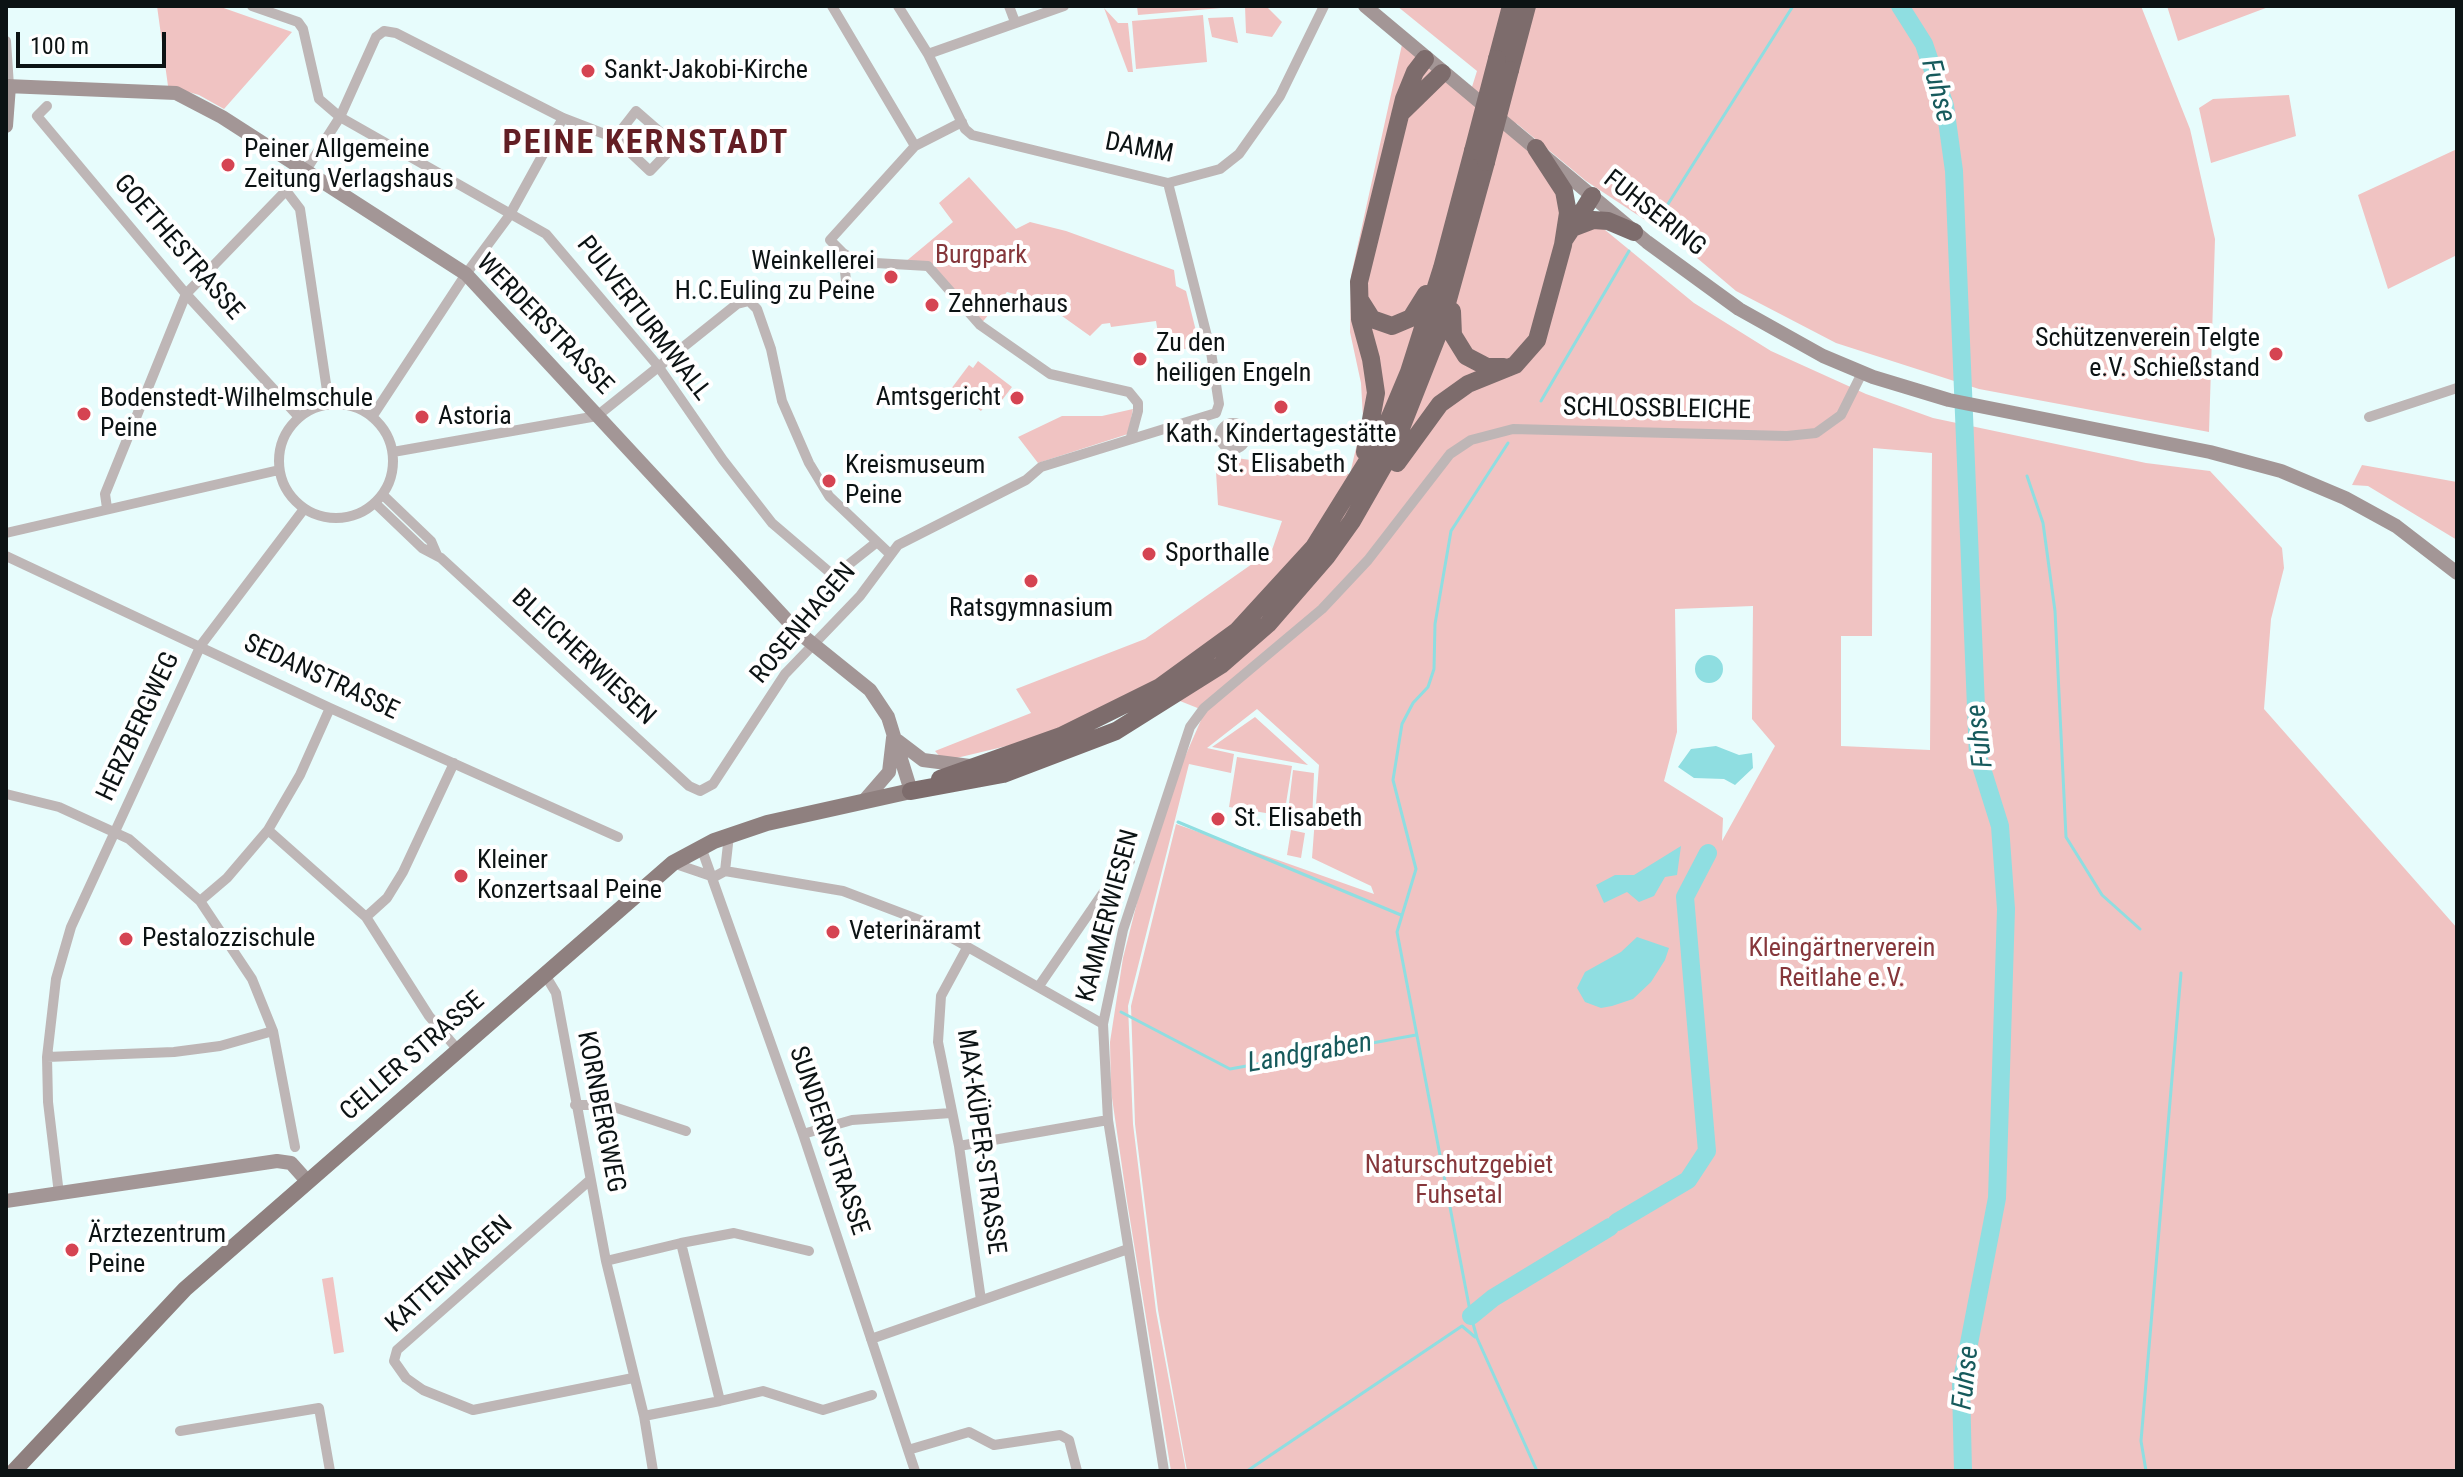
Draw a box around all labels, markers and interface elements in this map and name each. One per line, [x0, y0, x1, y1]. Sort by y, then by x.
scale bar [20, 16, 170, 66]
text: 100 m [30, 32, 89, 60]
place label: Sankt-Jakobi-Kirche [604, 55, 808, 87]
water label: Fuhse [1912, 56, 1962, 126]
marker: Sankt-Jakobi-Kirche [579, 62, 597, 80]
district label: PEINE KERNSTADT [502, 124, 790, 164]
street label: DAMM [1102, 127, 1176, 171]
place label: Peiner Allgemeine Zeitung Verlagshaus [244, 134, 454, 196]
marker: Peiner Allgemeine Zeitung Verlagshaus [219, 156, 237, 174]
street label: FUHSERING [1597, 164, 1711, 264]
street label: GOETHESTRASSE [106, 169, 250, 327]
street label: PULVERTURMWALL [569, 231, 717, 407]
park label: Burgpark [935, 240, 1027, 272]
place label: Weinkellerei H.C.Euling zu Peine [675, 246, 875, 308]
street label: WERDERSTRASSE [469, 248, 619, 402]
marker: Weinkellerei H.C.Euling zu Peine [882, 268, 900, 286]
place label: Zehnerhaus [948, 289, 1068, 321]
marker: Zehnerhaus [923, 296, 941, 314]
place label: Schützenverein Telgte e.V. Schießstand [2035, 323, 2260, 384]
place label: Zu den heiligen Engeln [1156, 328, 1311, 390]
marker: Schützenverein Telgte e.V. Schießstand [2267, 345, 2285, 363]
marker: Zu den heiligen Engeln [1131, 350, 1149, 368]
place label: Amtsgericht [876, 382, 1001, 414]
place label: Bodenstedt-Wilhelmschule Peine [100, 383, 373, 444]
marker: Amtsgericht [1008, 389, 1026, 407]
street label: SCHLOSSBLEICHE [1563, 393, 1751, 427]
marker: Kath. Kindertagestätte St. Elisabeth [1272, 398, 1290, 416]
place label: Astoria [438, 401, 512, 433]
marker: Bodenstedt-Wilhelmschule Peine [75, 405, 93, 423]
marker: Astoria [413, 408, 431, 426]
place label: Kath. Kindertagestätte St. Elisabeth [1166, 419, 1396, 480]
place label: Kreismuseum Peine [845, 450, 985, 512]
marker: Kreismuseum Peine [820, 472, 838, 490]
place label: Sporthalle [1165, 538, 1270, 570]
marker: Sporthalle [1140, 545, 1158, 563]
street label: ROSENHAGEN [745, 557, 863, 691]
marker: Ratsgymnasium [1022, 572, 1040, 590]
street label: BLEICHERWIESEN [505, 583, 661, 733]
place label: Ratsgymnasium [949, 593, 1113, 625]
street label: SEDANSTRASSE [238, 628, 404, 728]
street label: HERZBERGWEG [91, 648, 187, 806]
water label: Fuhse [1960, 702, 2002, 770]
place label: St. Elisabeth [1234, 803, 1362, 835]
marker: St. Elisabeth [1209, 810, 1227, 828]
street label: KAMMERWIESEN [1071, 827, 1147, 1005]
place label: Kleiner Konzertsaal Peine [477, 845, 662, 906]
marker: Kleiner Konzertsaal Peine [452, 867, 470, 885]
place label: Veterinäramt [849, 916, 981, 948]
place label: Pestalozzischule [142, 923, 315, 955]
marker: Veterinäramt [824, 923, 842, 941]
marker: Pestalozzischule [117, 930, 135, 948]
park label: Kleingärtnerverein Reitlahe e.V. [1749, 933, 1935, 994]
street label: CELLER STRASSE [335, 986, 491, 1128]
street label: MAX-KÜPER-STRASSE [949, 1027, 1011, 1257]
water label: Landgraben [1245, 1027, 1375, 1081]
street label: KORNBERGWEG [569, 1029, 631, 1195]
street label: SUNDERNSTRASSE [781, 1043, 875, 1239]
park label: Naturschutzgebiet Fuhsetal [1365, 1150, 1553, 1212]
street label: KATTENHAGEN [380, 1210, 520, 1340]
place label: Ärztezentrum Peine [88, 1219, 226, 1280]
marker: Ärztezentrum Peine [63, 1241, 81, 1259]
water label: Fuhse [1947, 1344, 1987, 1412]

